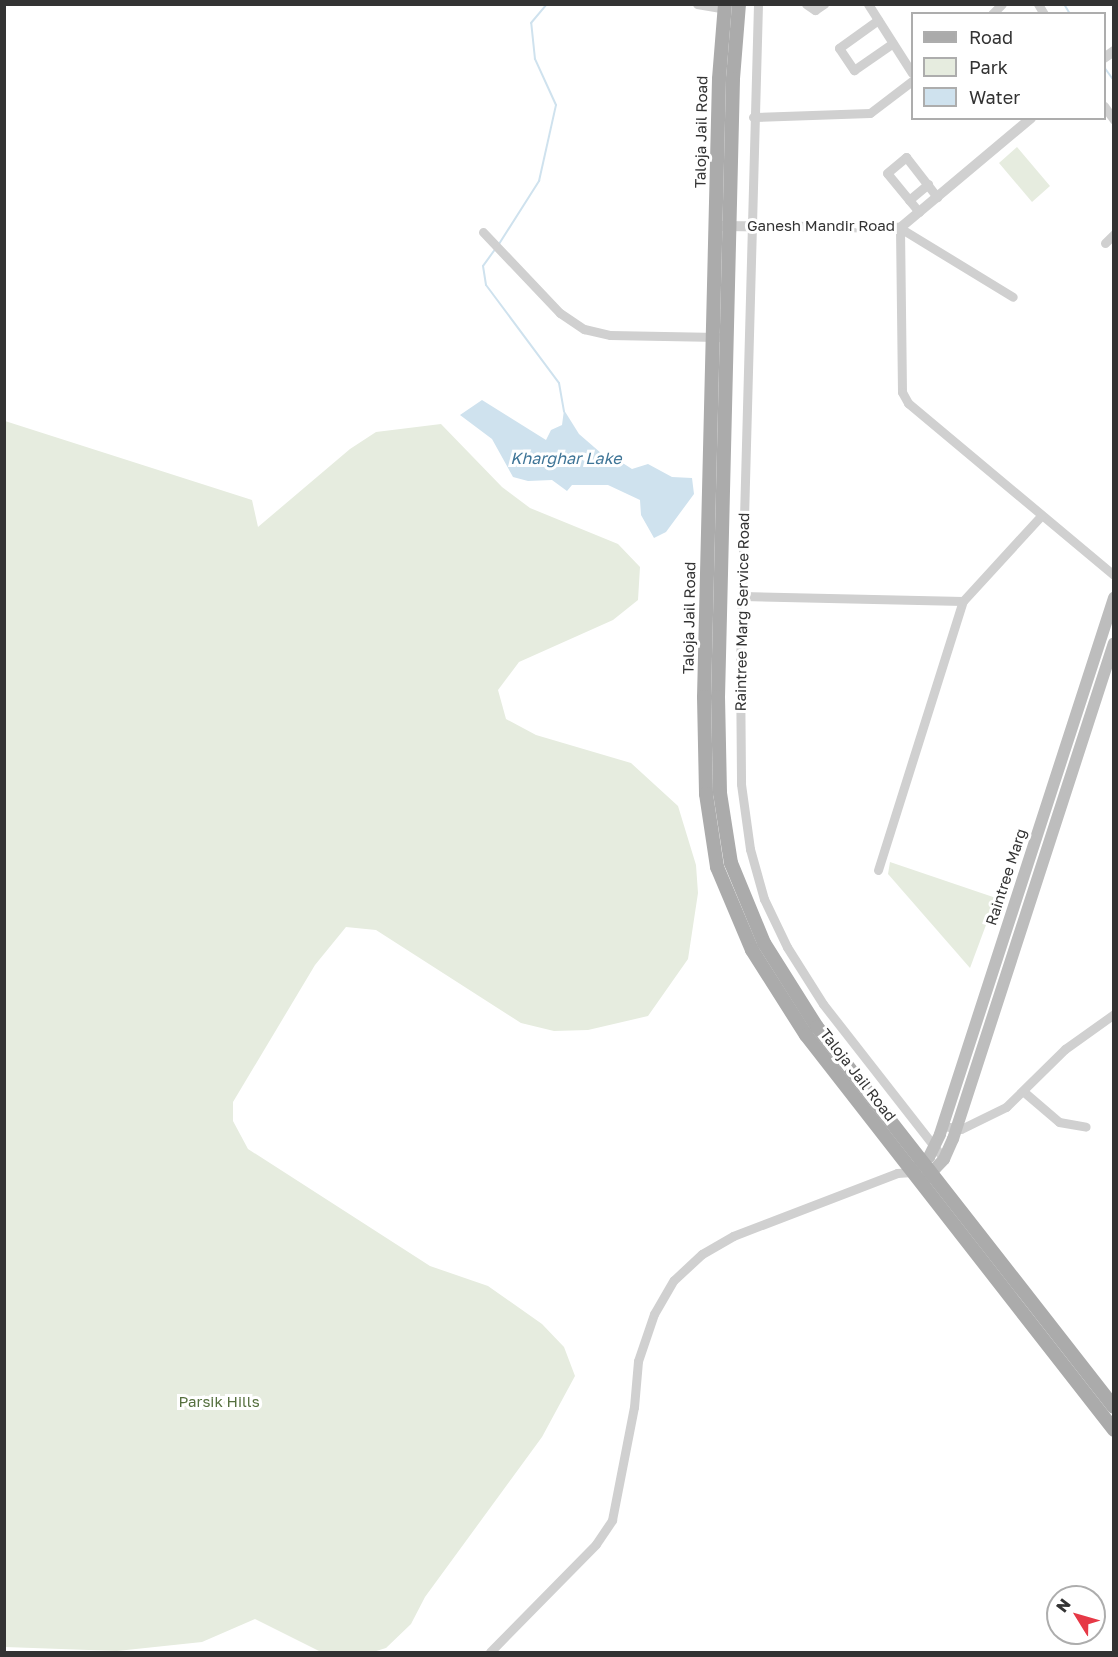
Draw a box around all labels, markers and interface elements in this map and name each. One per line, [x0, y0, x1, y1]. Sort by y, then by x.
legend [911, 12, 1106, 120]
text: Road [969, 26, 1013, 48]
text: Park [969, 56, 1008, 78]
street label: Taloja Jail Road [691, 76, 711, 188]
text: Water [969, 86, 1020, 108]
street label: Ganesh Mandir Road [747, 217, 895, 235]
water label: Kharghar Lake [510, 448, 622, 468]
street label: Raintree Marg Service Road [731, 512, 753, 712]
street label: Taloja Jail Road [679, 562, 699, 674]
street label: Raintree Marg [982, 826, 1030, 928]
street label: Taloja Jail Road [816, 1025, 900, 1125]
park label: Parsik Hills [178, 1393, 260, 1411]
north arrow [1046, 1585, 1106, 1645]
text: N [1052, 1594, 1075, 1616]

